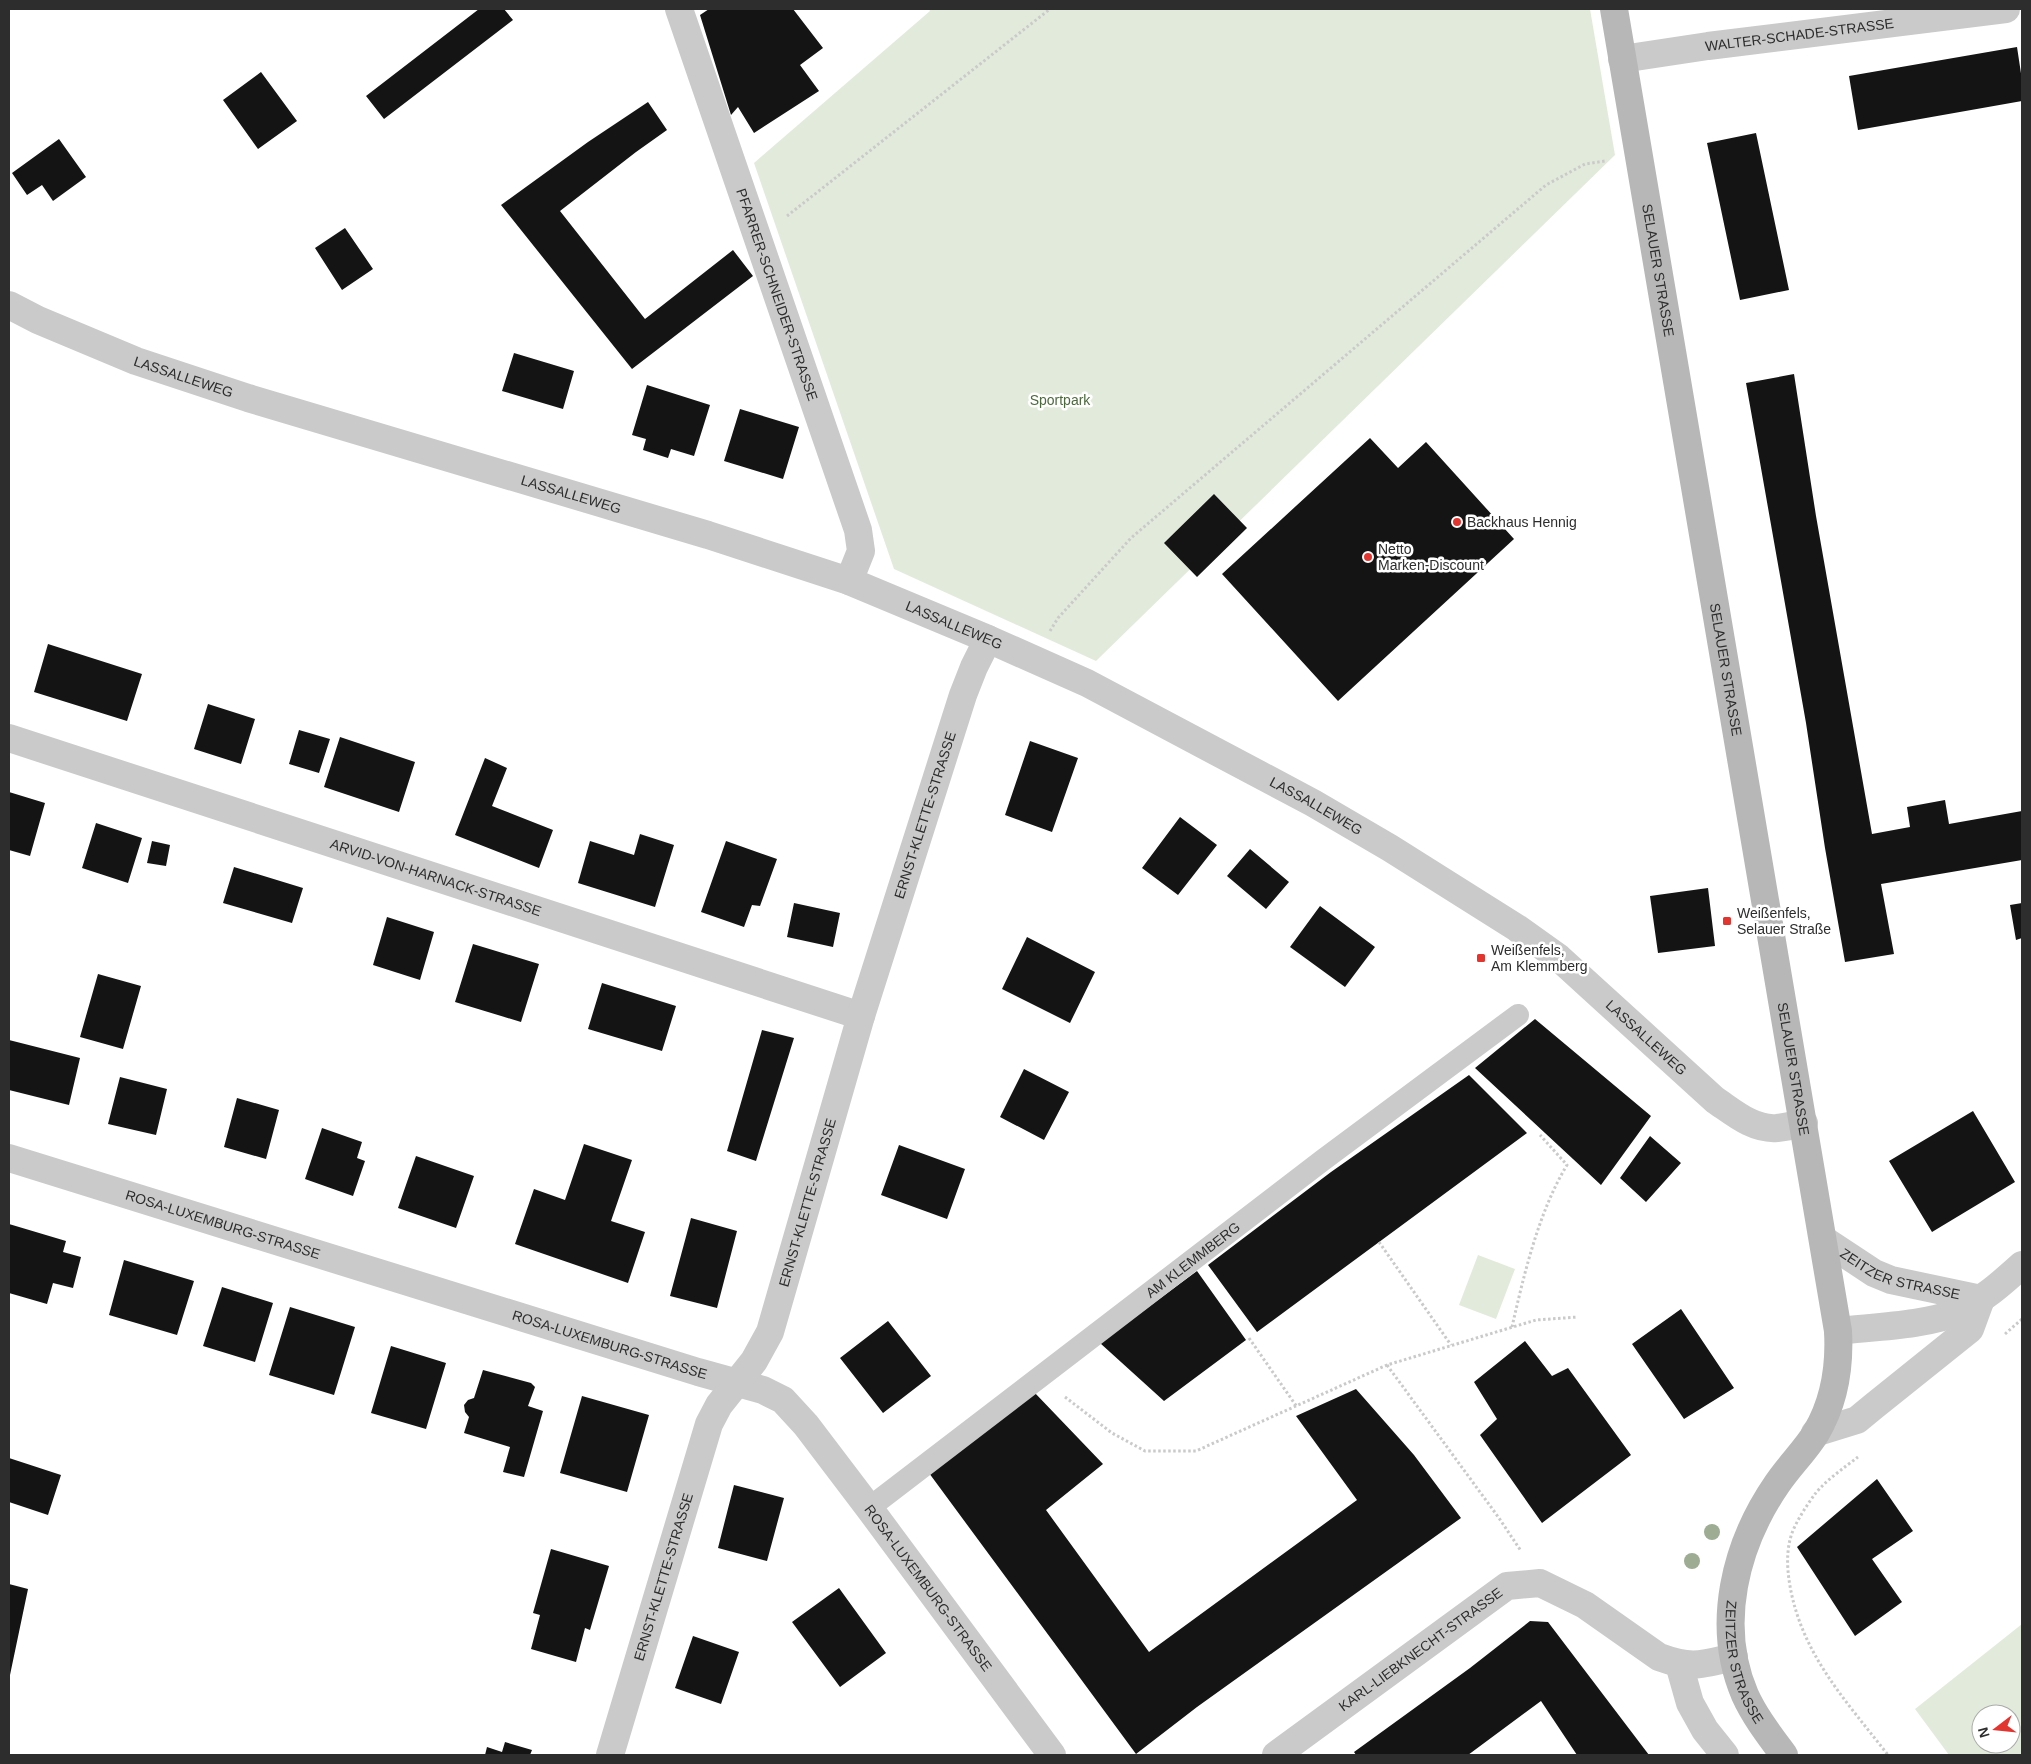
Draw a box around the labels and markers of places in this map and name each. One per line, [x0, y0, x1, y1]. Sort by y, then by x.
place label: Backhaus Hennig [1467, 514, 1577, 530]
marker: Backhaus Hennig [1451, 516, 1463, 528]
place label: Netto Marken-Discount [1378, 541, 1484, 573]
marker: Netto Marken-Discount [1362, 551, 1374, 563]
place label: Weißenfels, Selauer Straße [1737, 905, 1831, 937]
marker: Weißenfels, Selauer Straße [1721, 915, 1733, 927]
place label: Weißenfels, Am Klemmberg [1491, 942, 1587, 974]
marker: Weißenfels, Am Klemmberg [1475, 952, 1487, 964]

